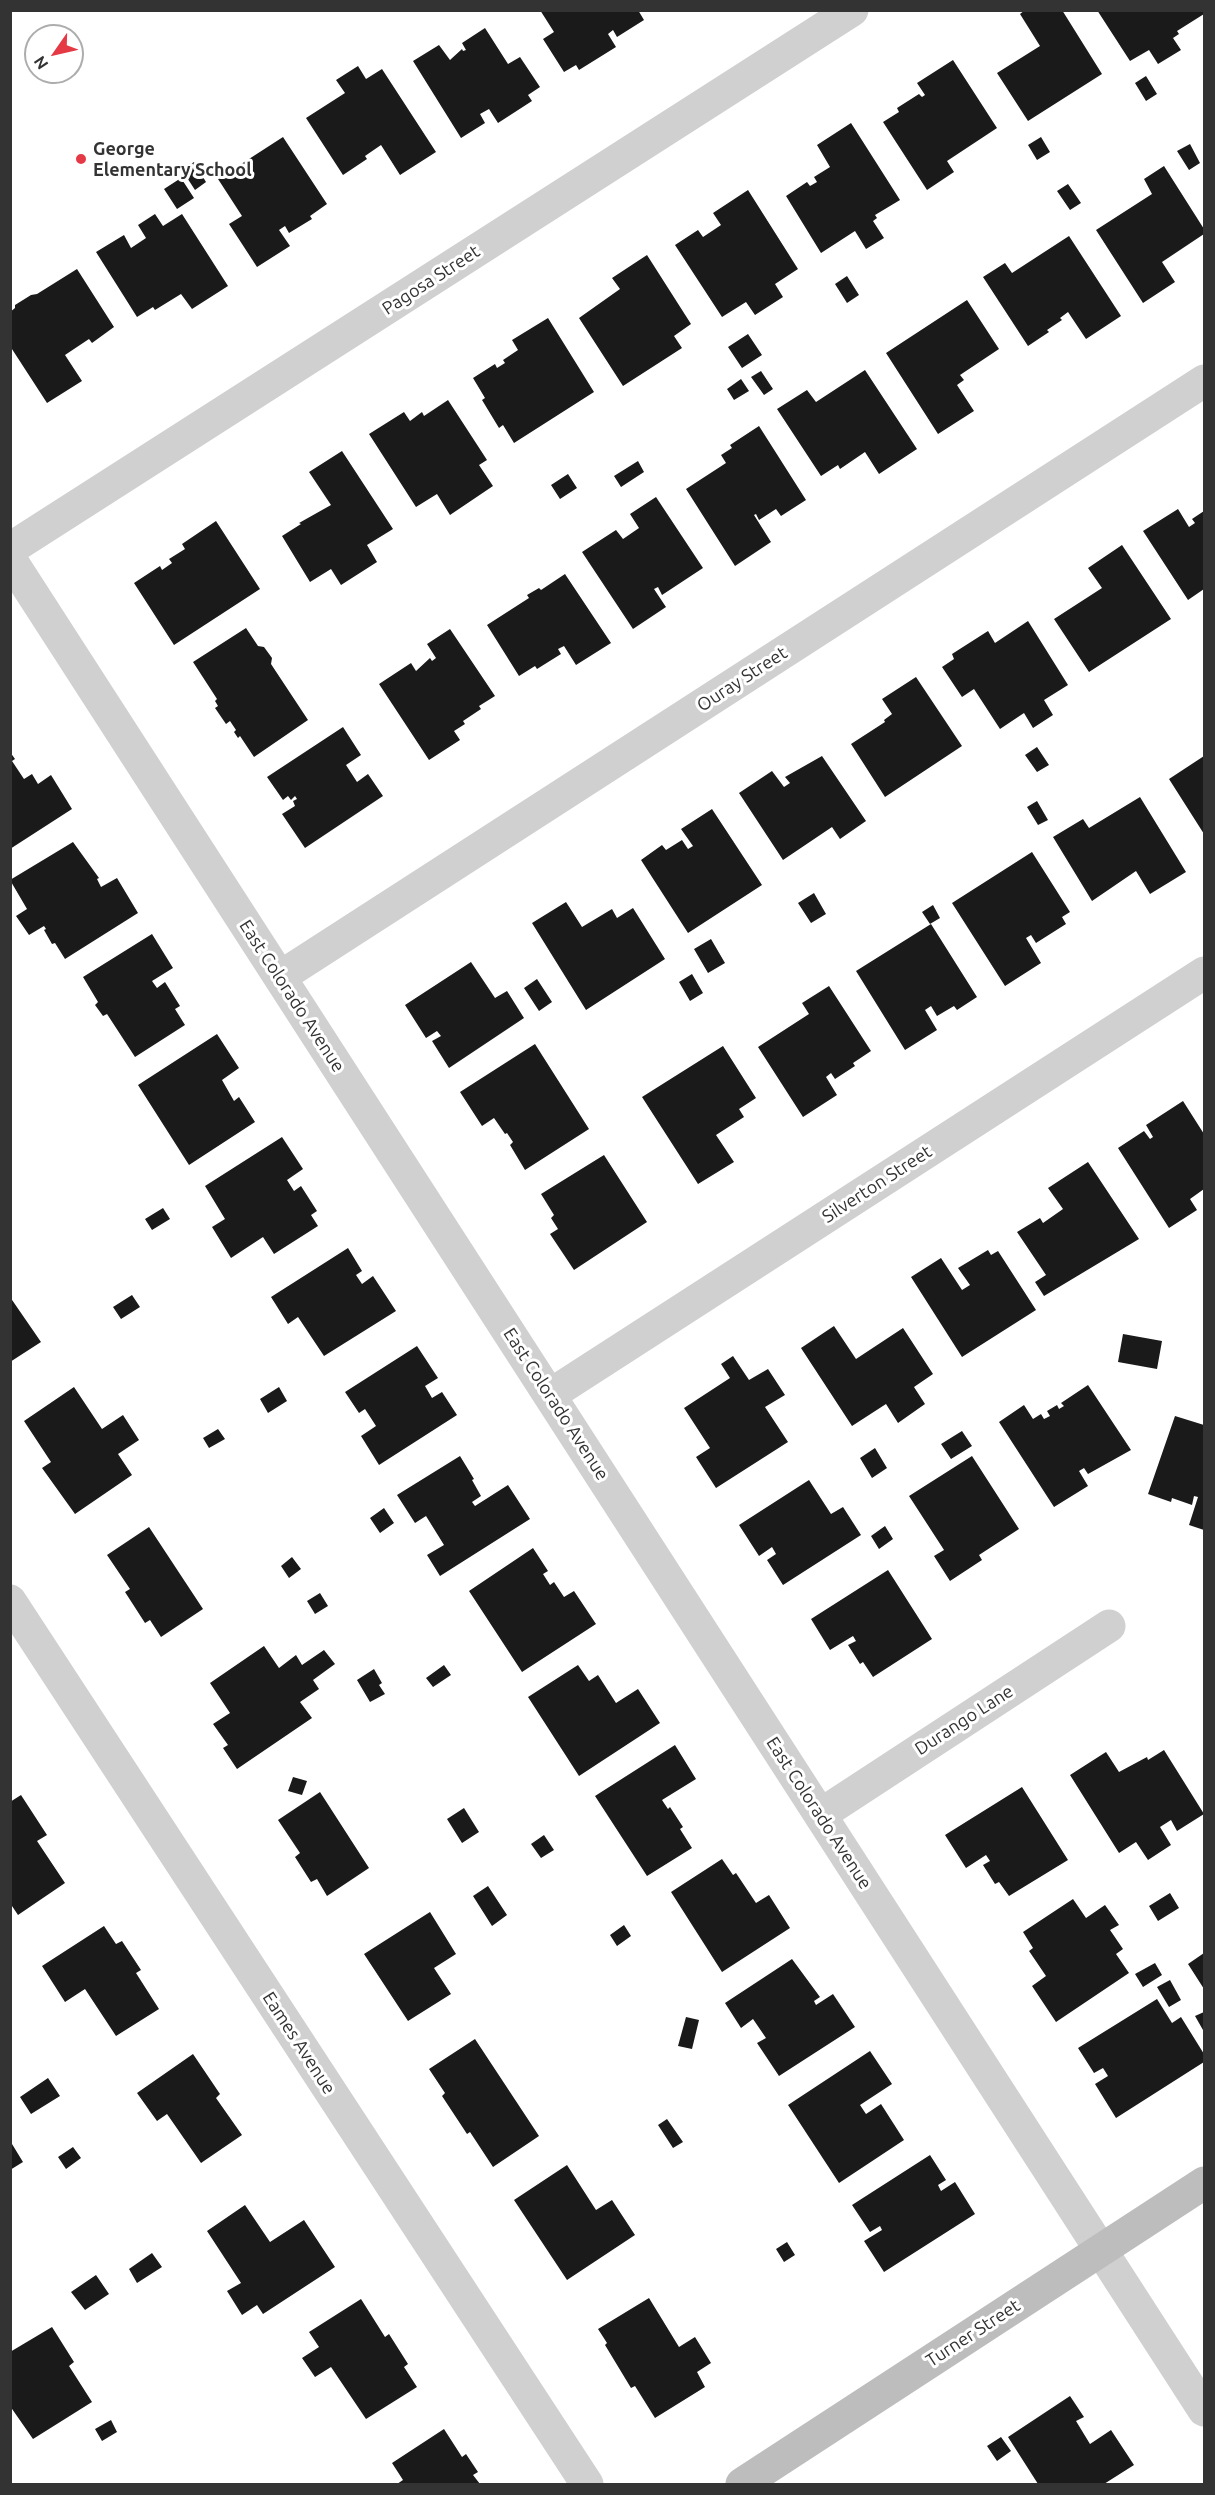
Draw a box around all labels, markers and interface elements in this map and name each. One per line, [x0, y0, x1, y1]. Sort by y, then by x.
north arrow [24, 24, 84, 84]
text: N [30, 53, 52, 73]
place label: George Elementary School [93, 138, 252, 180]
marker: George Elementary School [74, 152, 88, 166]
street label: Pagosa Street [378, 240, 484, 320]
street label: Ouray Street [693, 642, 791, 716]
street label: East Colorado Avenue [235, 916, 349, 1076]
street label: Silverton Street [818, 1141, 936, 1227]
street label: East Colorado Avenue [499, 1324, 613, 1484]
street label: Durango Lane [911, 1680, 1017, 1760]
street label: East Colorado Avenue [762, 1733, 876, 1893]
street label: Eames Avenue [258, 1988, 340, 2098]
street label: Turner Street [922, 2295, 1024, 2371]

